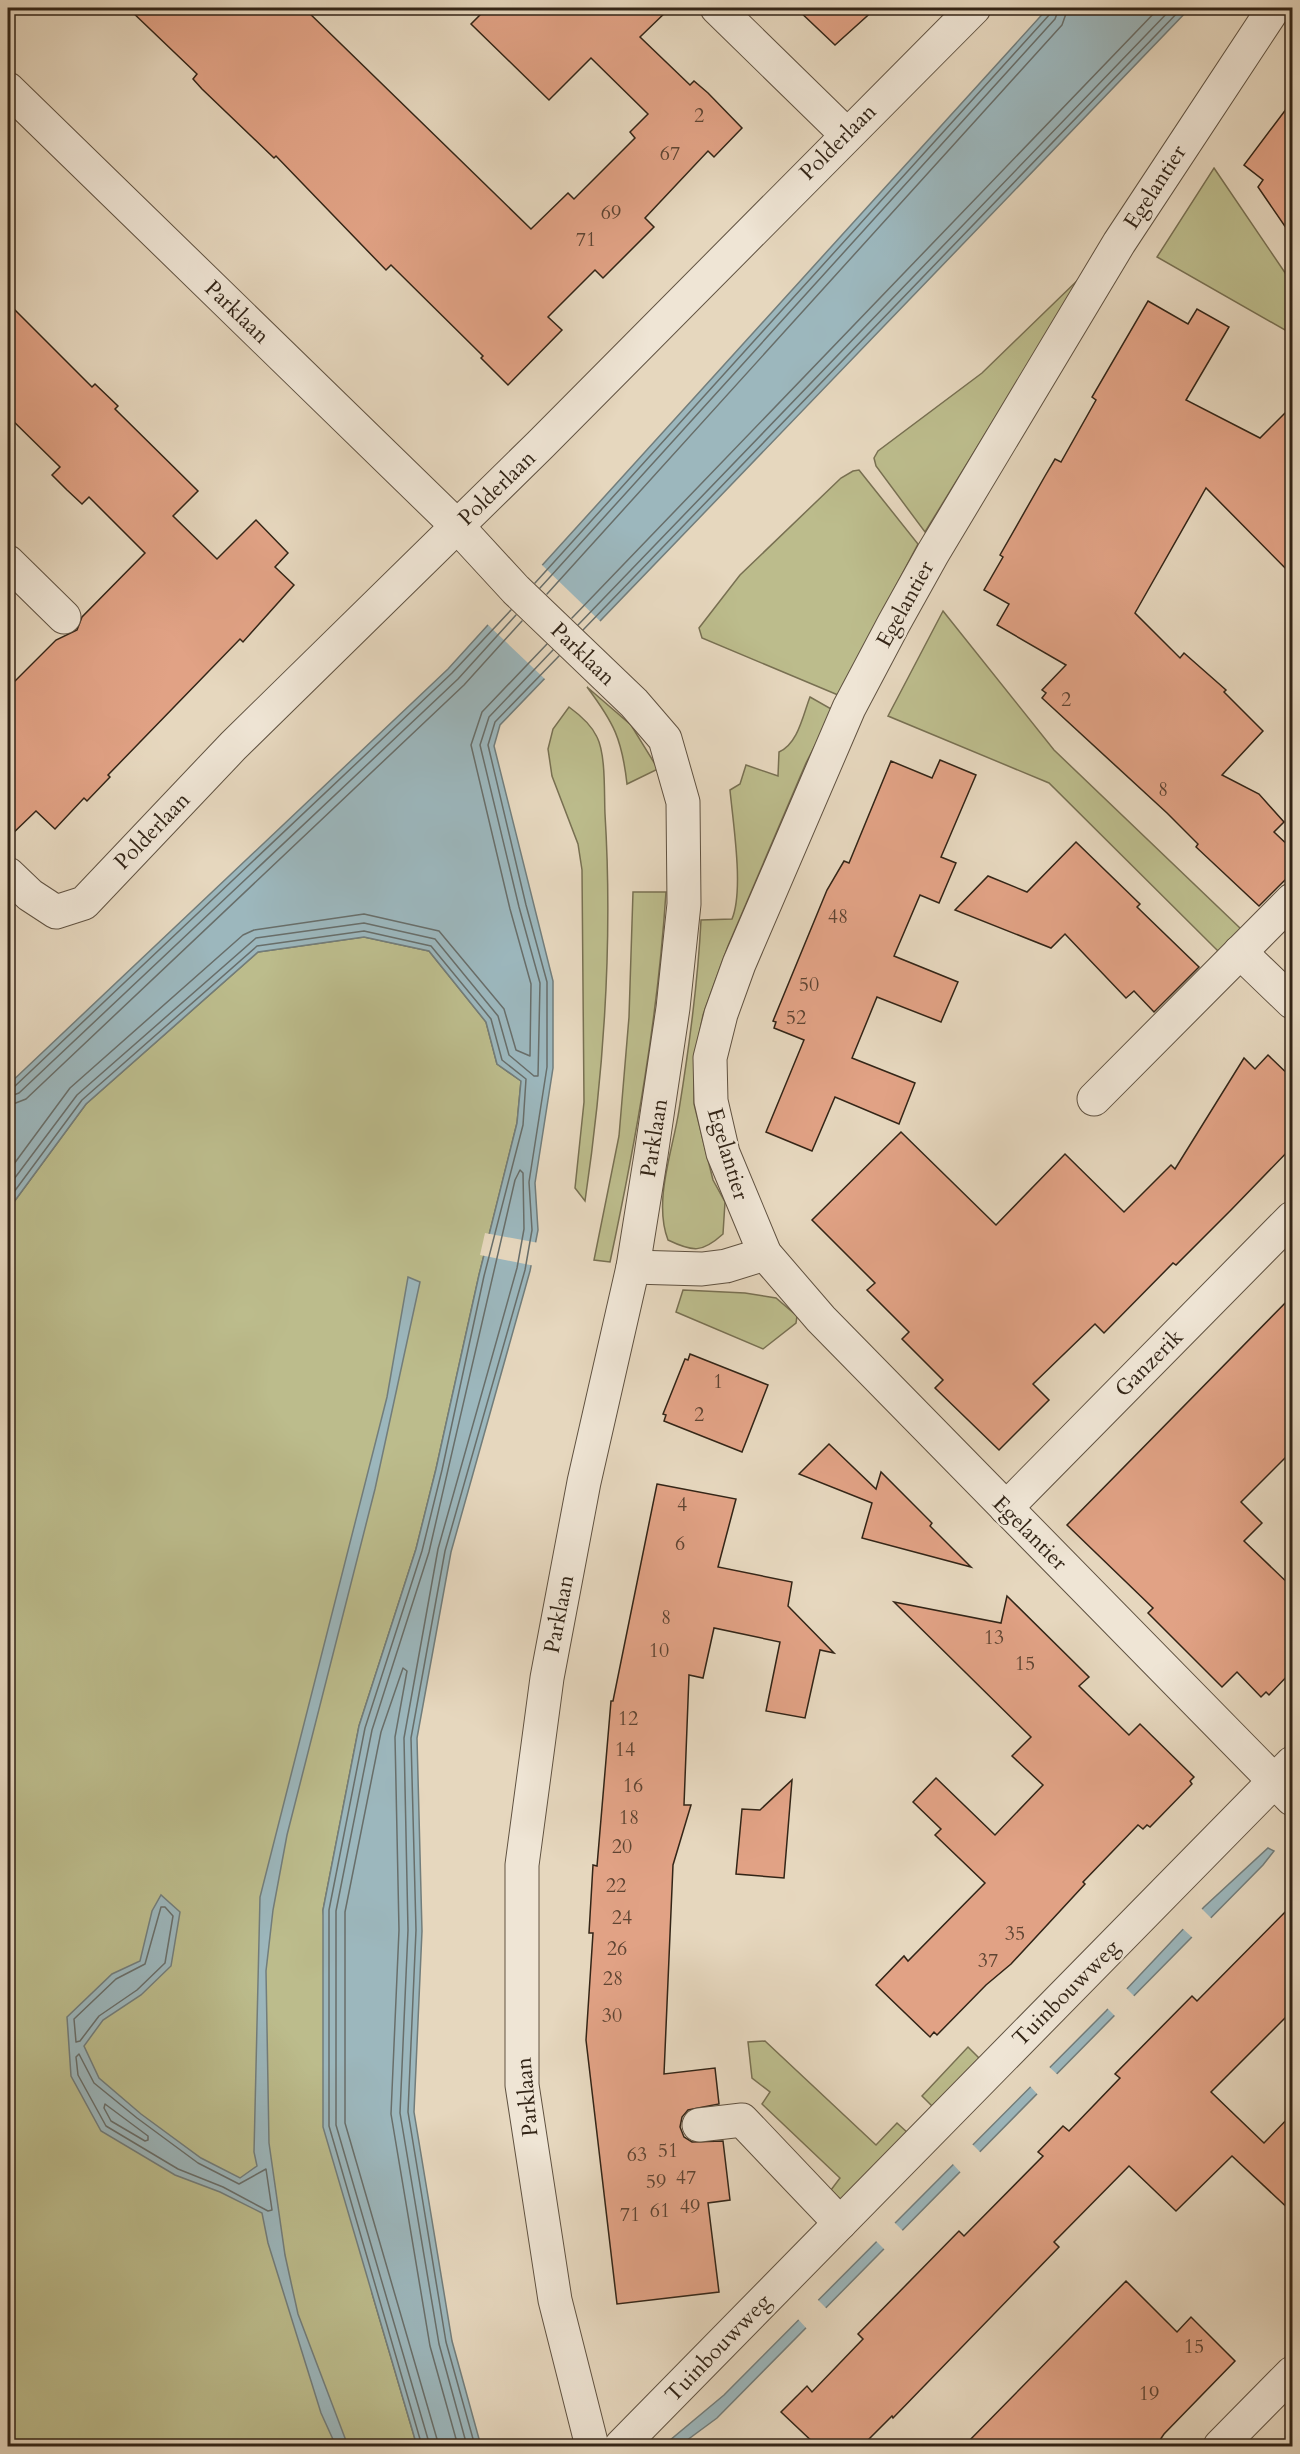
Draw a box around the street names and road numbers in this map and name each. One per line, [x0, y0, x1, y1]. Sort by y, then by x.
street label: Polderlaan [793, 97, 883, 187]
street label: Egelantier [1117, 138, 1194, 235]
street label: Parklaan [198, 274, 276, 351]
street label: Polderlaan [452, 443, 543, 533]
street label: Egelantier [869, 554, 942, 653]
street label: Parklaan [544, 616, 622, 693]
street label: Polderlaan [107, 785, 197, 876]
street label: Parklaan [633, 1096, 675, 1180]
street label: Egelantier [700, 1104, 756, 1205]
street label: Ganzerik [1108, 1322, 1190, 1404]
street label: Egelantier [986, 1489, 1075, 1578]
street label: Parklaan [537, 1572, 581, 1656]
street label: Tuinbouwweg [1006, 1932, 1127, 2053]
street label: Parklaan [509, 2056, 545, 2138]
street label: Tuinbouwweg [658, 2287, 778, 2409]

